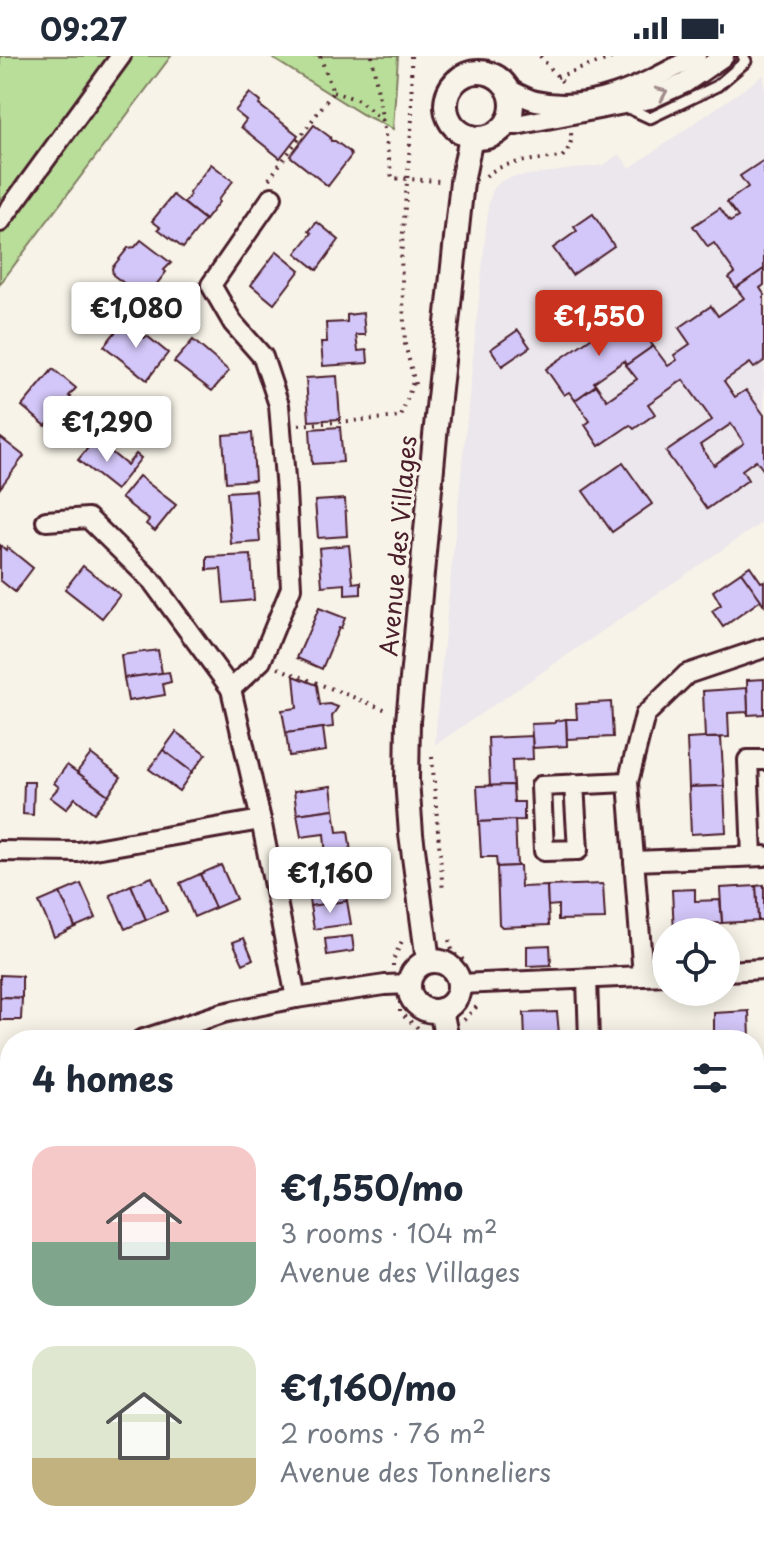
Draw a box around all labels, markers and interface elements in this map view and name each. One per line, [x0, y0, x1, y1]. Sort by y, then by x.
text: 09:27 [40, 6, 127, 51]
one-way arrow [654, 87, 668, 103]
pin: €1,080 [71, 282, 201, 350]
text: €1,080 [89, 288, 183, 327]
pin: €1,550 [534, 290, 664, 358]
text: €1,550 [553, 296, 645, 335]
pin: €1,290 [42, 396, 172, 464]
text: €1,290 [61, 402, 153, 441]
street label: Avenue des Villages [369, 434, 425, 658]
pin: €1,160 [265, 847, 395, 915]
text: €1,160 [287, 853, 373, 892]
map controls [652, 918, 740, 1006]
button: locate [652, 918, 740, 1006]
text: 4 homes [32, 1052, 174, 1104]
icon: filters [688, 1056, 732, 1100]
text: €1,550/mo [280, 1161, 463, 1213]
icon: home [96, 1178, 192, 1274]
text: 3 rooms · 104 m² [280, 1213, 498, 1252]
text: Avenue des Villages [280, 1252, 520, 1291]
text: €1,160/mo [280, 1361, 456, 1413]
icon: home [96, 1378, 192, 1474]
text: 2 rooms · 76 m² [280, 1413, 486, 1452]
text: Avenue des Tonneliers [280, 1452, 551, 1491]

